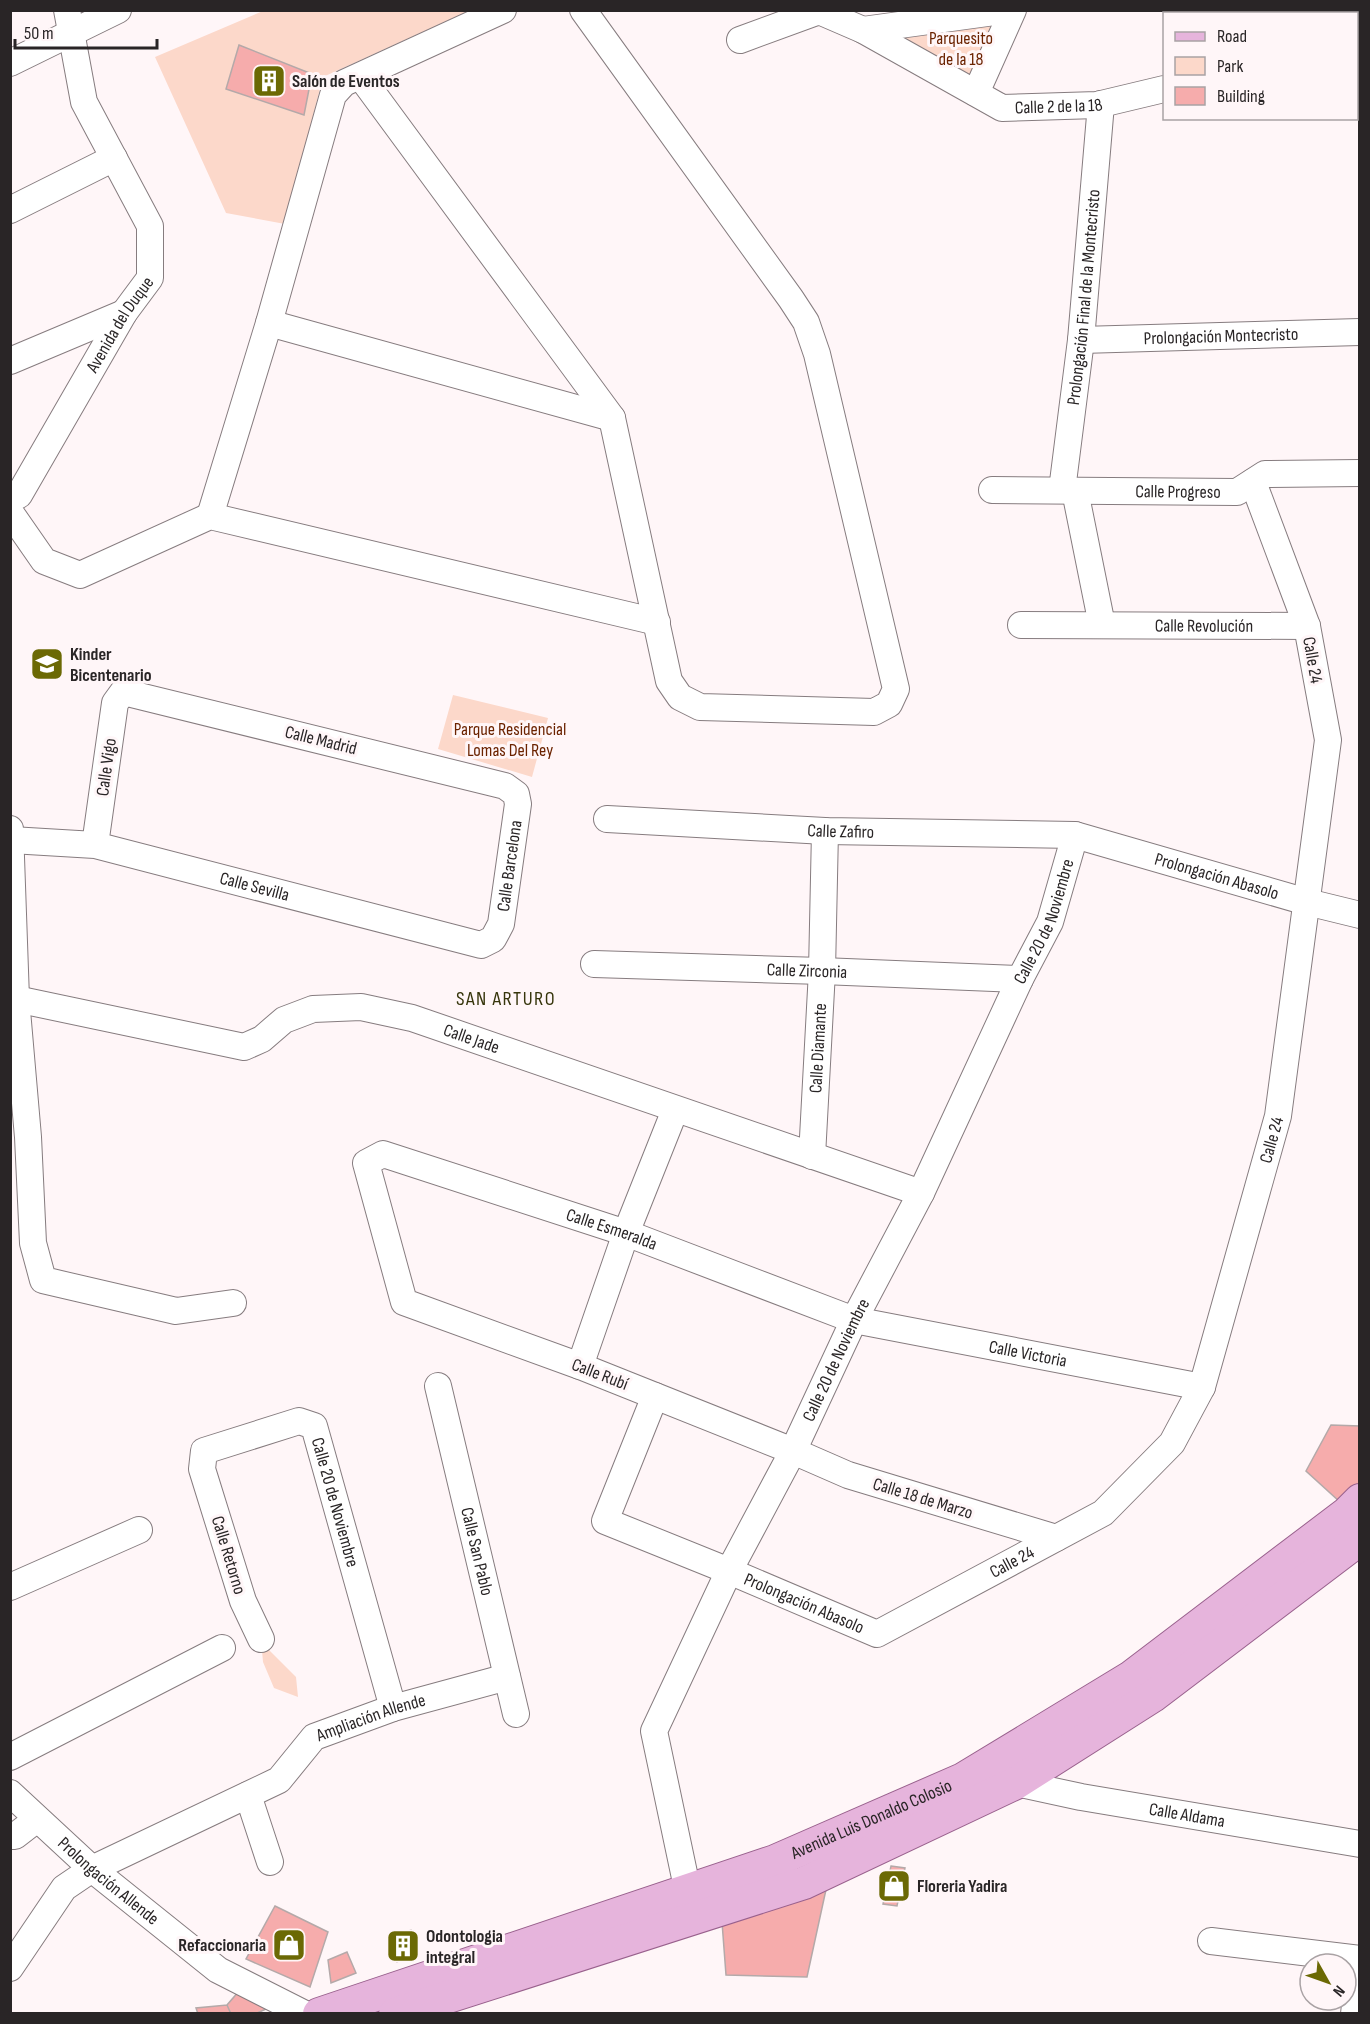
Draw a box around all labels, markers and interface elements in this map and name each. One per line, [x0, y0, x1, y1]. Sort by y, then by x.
scale bar [15, 12, 158, 50]
legend [1163, 12, 1358, 120]
text: 50 m [24, 23, 54, 44]
text: Road [1217, 26, 1247, 47]
park label: Parquesito de la 18 [929, 28, 993, 70]
text: Park [1217, 56, 1243, 77]
building icon: Salón de Eventos [251, 63, 287, 99]
place label: Salón de Eventos [292, 71, 400, 92]
text: Building [1217, 86, 1265, 107]
street label: Calle 2 de la 18 [1014, 94, 1105, 119]
street label: Prolongación Final de la Montecristo [1063, 188, 1105, 406]
street label: Avenida del Duque [81, 273, 158, 377]
street label: Prolongación Montecristo [1143, 324, 1299, 349]
street label: Calle Progreso [1135, 481, 1221, 503]
street label: Calle Revolución [1155, 615, 1253, 637]
street label: Calle 24 [1298, 635, 1327, 686]
place label: Kinder Bicentenario [70, 644, 152, 686]
school or university icon: Kinder Bicentenario [29, 646, 65, 682]
park label: Parque Residencial Lomas Del Rey [454, 719, 566, 761]
street label: Calle Madrid [283, 721, 359, 760]
street label: Calle Vigo [92, 737, 121, 797]
street label: Calle Barcelona [493, 819, 527, 913]
street label: Calle Zafiro [807, 820, 874, 843]
street label: Prolongación Abasolo [1152, 849, 1281, 904]
street label: Calle 20 de Noviembre [1009, 857, 1079, 988]
street label: Calle Sevilla [217, 868, 292, 906]
street label: Calle Zirconia [766, 959, 848, 983]
district label: SAN ARTURO [456, 987, 556, 1011]
street label: Calle Diamante [805, 1003, 831, 1094]
street label: Calle Jade [441, 1020, 502, 1058]
street label: Calle 24 [1255, 1114, 1288, 1166]
street label: Calle Esmeralda [564, 1204, 660, 1255]
street label: Calle 20 de Noviembre [798, 1295, 874, 1425]
street label: Calle Victoria [987, 1336, 1069, 1372]
street label: Calle Rubí [569, 1354, 632, 1395]
street label: Calle 20 de Noviembre [307, 1435, 363, 1569]
street label: Calle 18 de Marzo [870, 1473, 975, 1524]
street label: Calle San Pablo [456, 1505, 497, 1598]
street label: Calle Retorno [207, 1514, 250, 1597]
street label: Calle 24 [986, 1542, 1038, 1583]
street label: Prolongación Abasolo [741, 1569, 867, 1638]
street label: Ampliación Allende [312, 1690, 428, 1747]
street label: Avenida Luis Donaldo Colosio [787, 1775, 955, 1864]
street label: Calle Aldama [1147, 1799, 1226, 1832]
street label: Prolongación Allende [53, 1833, 163, 1929]
shop icon: Floreria Yadira [876, 1868, 912, 1904]
place label: Floreria Yadira [917, 1876, 1007, 1897]
place label: Odontologia integral [426, 1926, 503, 1968]
shop icon: Refaccionaria [271, 1927, 307, 1963]
building icon: Odontologia integral [385, 1928, 421, 1964]
place label: Refaccionaria [178, 1935, 266, 1956]
north arrow [1298, 1952, 1358, 2012]
text: N [1328, 1981, 1348, 2000]

